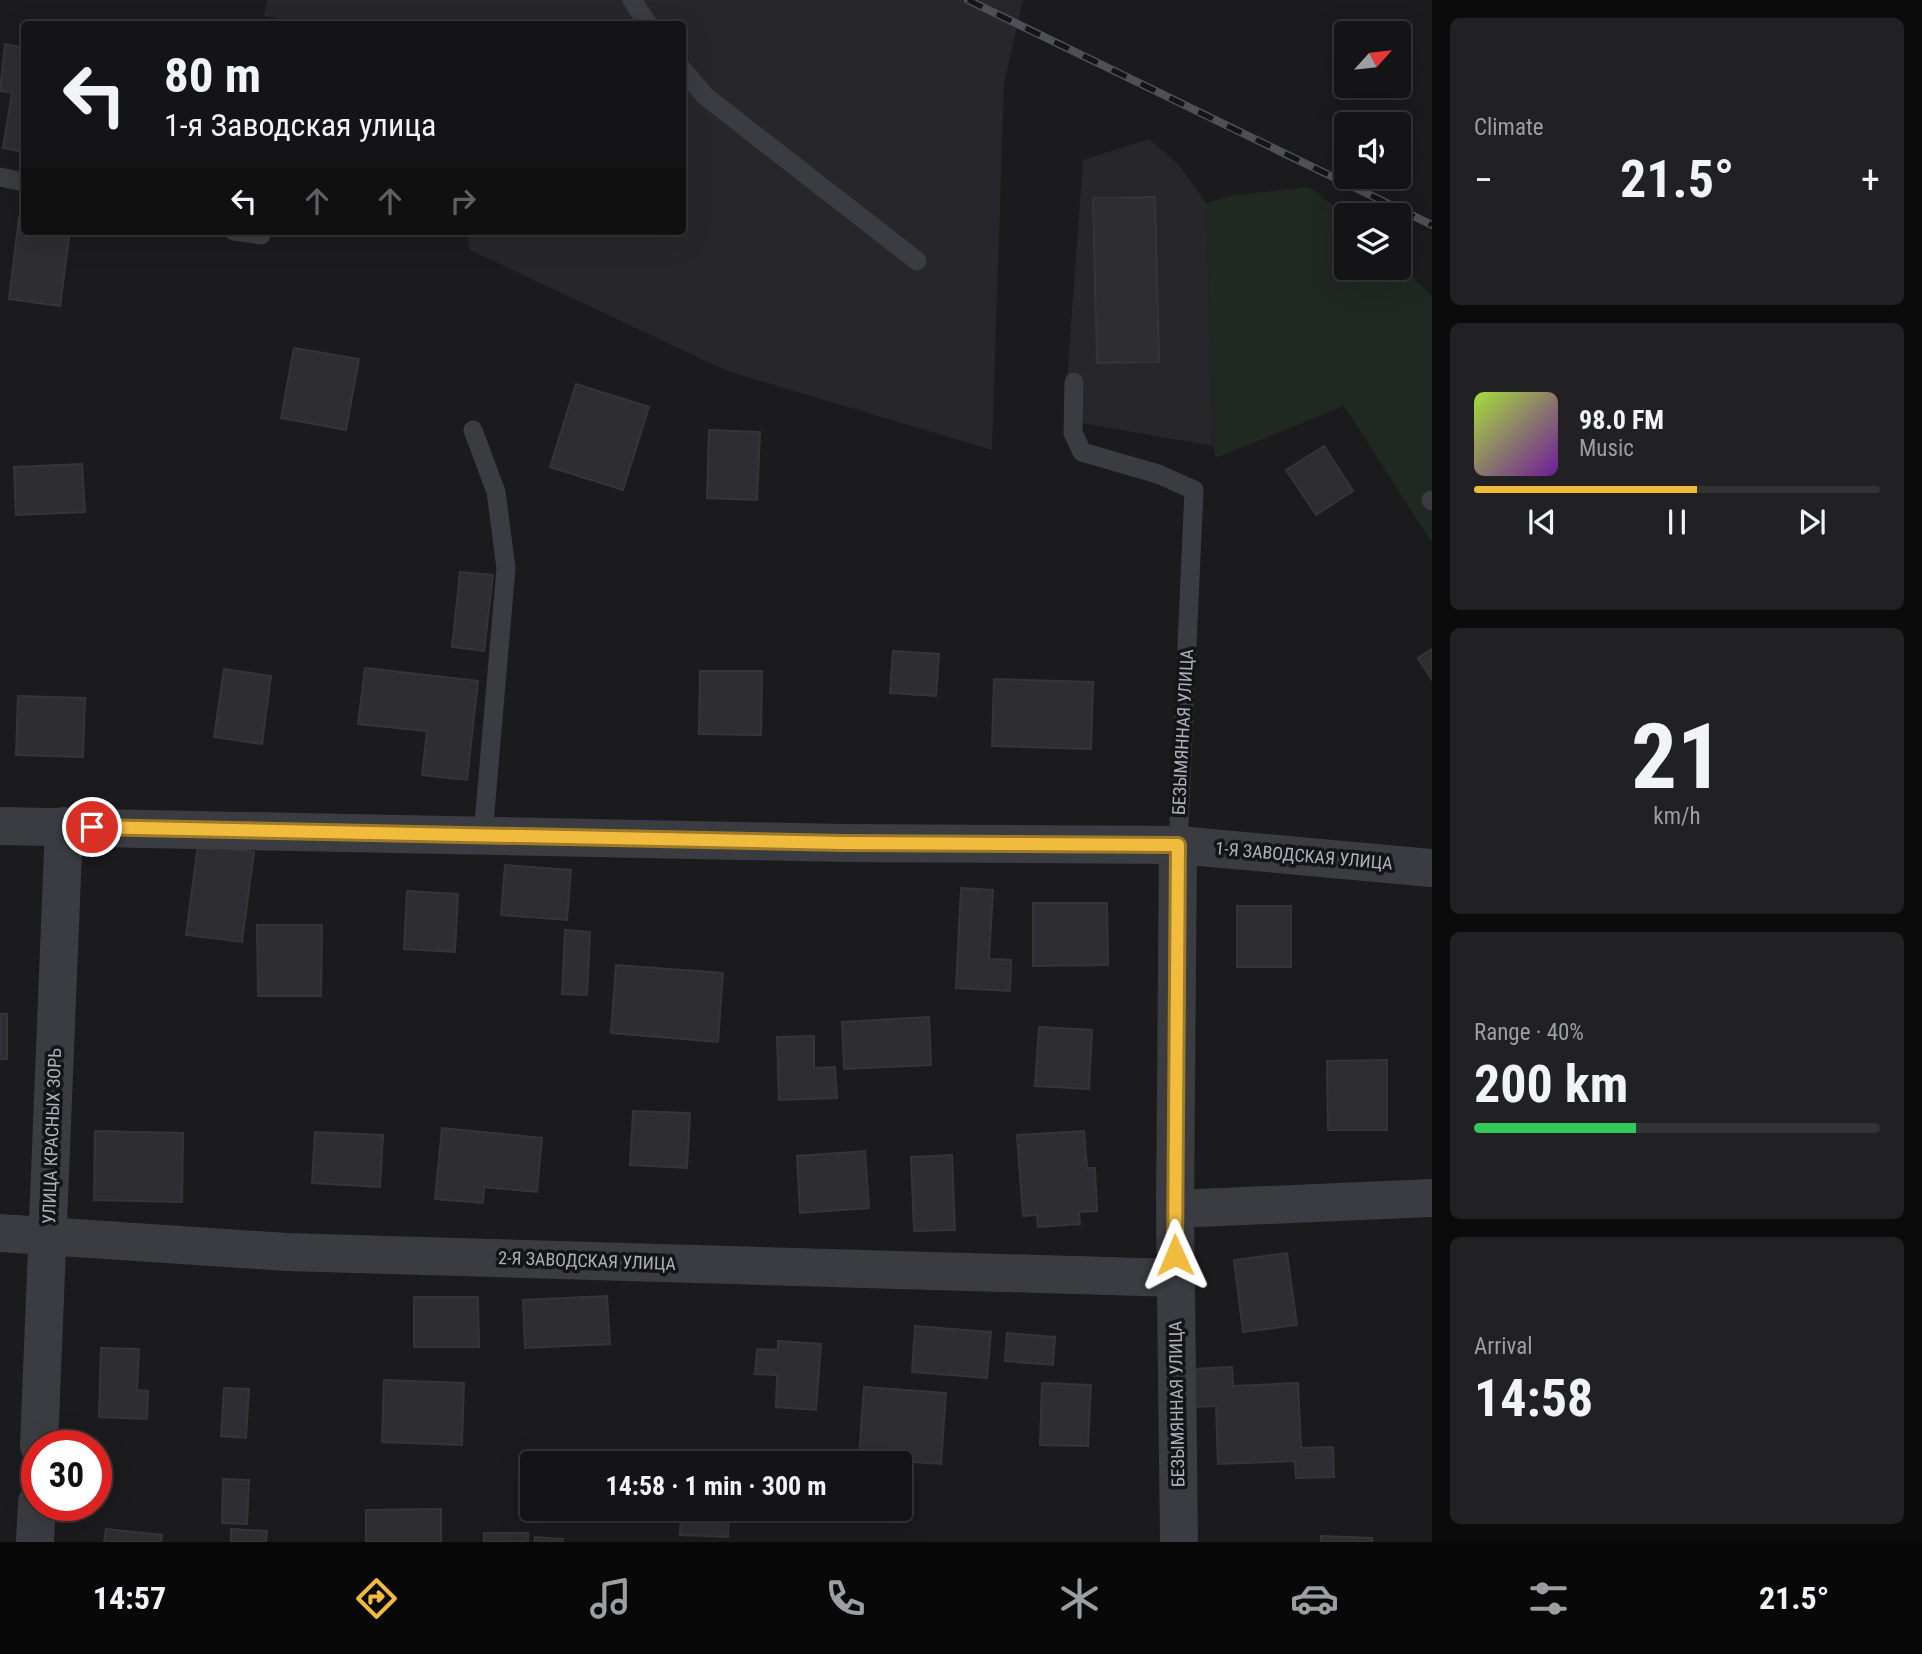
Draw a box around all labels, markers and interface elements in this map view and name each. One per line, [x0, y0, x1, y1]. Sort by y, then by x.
north arrow [1334, 21, 1410, 98]
map controls [1334, 21, 1411, 280]
text: 80 m [164, 47, 261, 104]
icon: left [49, 49, 140, 140]
text: 1-я Заводская улица [164, 106, 436, 144]
button: sound [1334, 112, 1411, 189]
text: Climate [1474, 114, 1544, 141]
text: 21.5° [1620, 149, 1734, 210]
text: − [1474, 158, 1493, 202]
text: + [1861, 158, 1880, 202]
icon: left [225, 182, 263, 220]
icon: ahead [298, 182, 336, 220]
icon: ahead [371, 182, 409, 220]
icon: right [444, 182, 482, 220]
button: layers [1334, 203, 1411, 280]
text: 98.0 FM [1579, 405, 1664, 435]
text: Music [1579, 435, 1634, 462]
icon: previous [1523, 503, 1561, 541]
icon: pause [1658, 503, 1696, 541]
icon: next [1793, 503, 1831, 541]
street label: БЕЗЫМЯННАЯ УЛИЦА [1168, 648, 1197, 816]
text: 21 [1631, 704, 1723, 810]
pin [62, 797, 122, 857]
text: km/h [1653, 803, 1701, 830]
icon: arrive [73, 808, 111, 846]
street label: 1-Я ЗАВОДСКАЯ УЛИЦА [1214, 837, 1394, 874]
text: Range · 40% [1474, 1019, 1584, 1046]
street label: УЛИЦА КРАСНЫХ ЗОРЬ [38, 1048, 65, 1224]
text: 200 km [1474, 1054, 1628, 1115]
position arrow [1138, 1218, 1212, 1292]
street label: 2-Я ЗАВОДСКАЯ УЛИЦА [498, 1247, 677, 1274]
street label: БЕЗЫМЯННАЯ УЛИЦА [1165, 1320, 1188, 1487]
text: Arrival [1474, 1333, 1533, 1360]
text: 14:58 [1474, 1368, 1593, 1429]
speed limit sign: 30 [21, 1430, 112, 1521]
text: 14:58 · 1 min · 300 m [606, 1471, 826, 1501]
icon: directions [352, 1574, 401, 1623]
icon: music [586, 1574, 635, 1623]
icon: phone [821, 1574, 870, 1623]
icon: climate [1055, 1574, 1104, 1623]
icon: car [1290, 1574, 1339, 1623]
icon: filters [1524, 1574, 1573, 1623]
text: 14:57 [93, 1579, 166, 1617]
text: 21.5° [1759, 1579, 1829, 1617]

